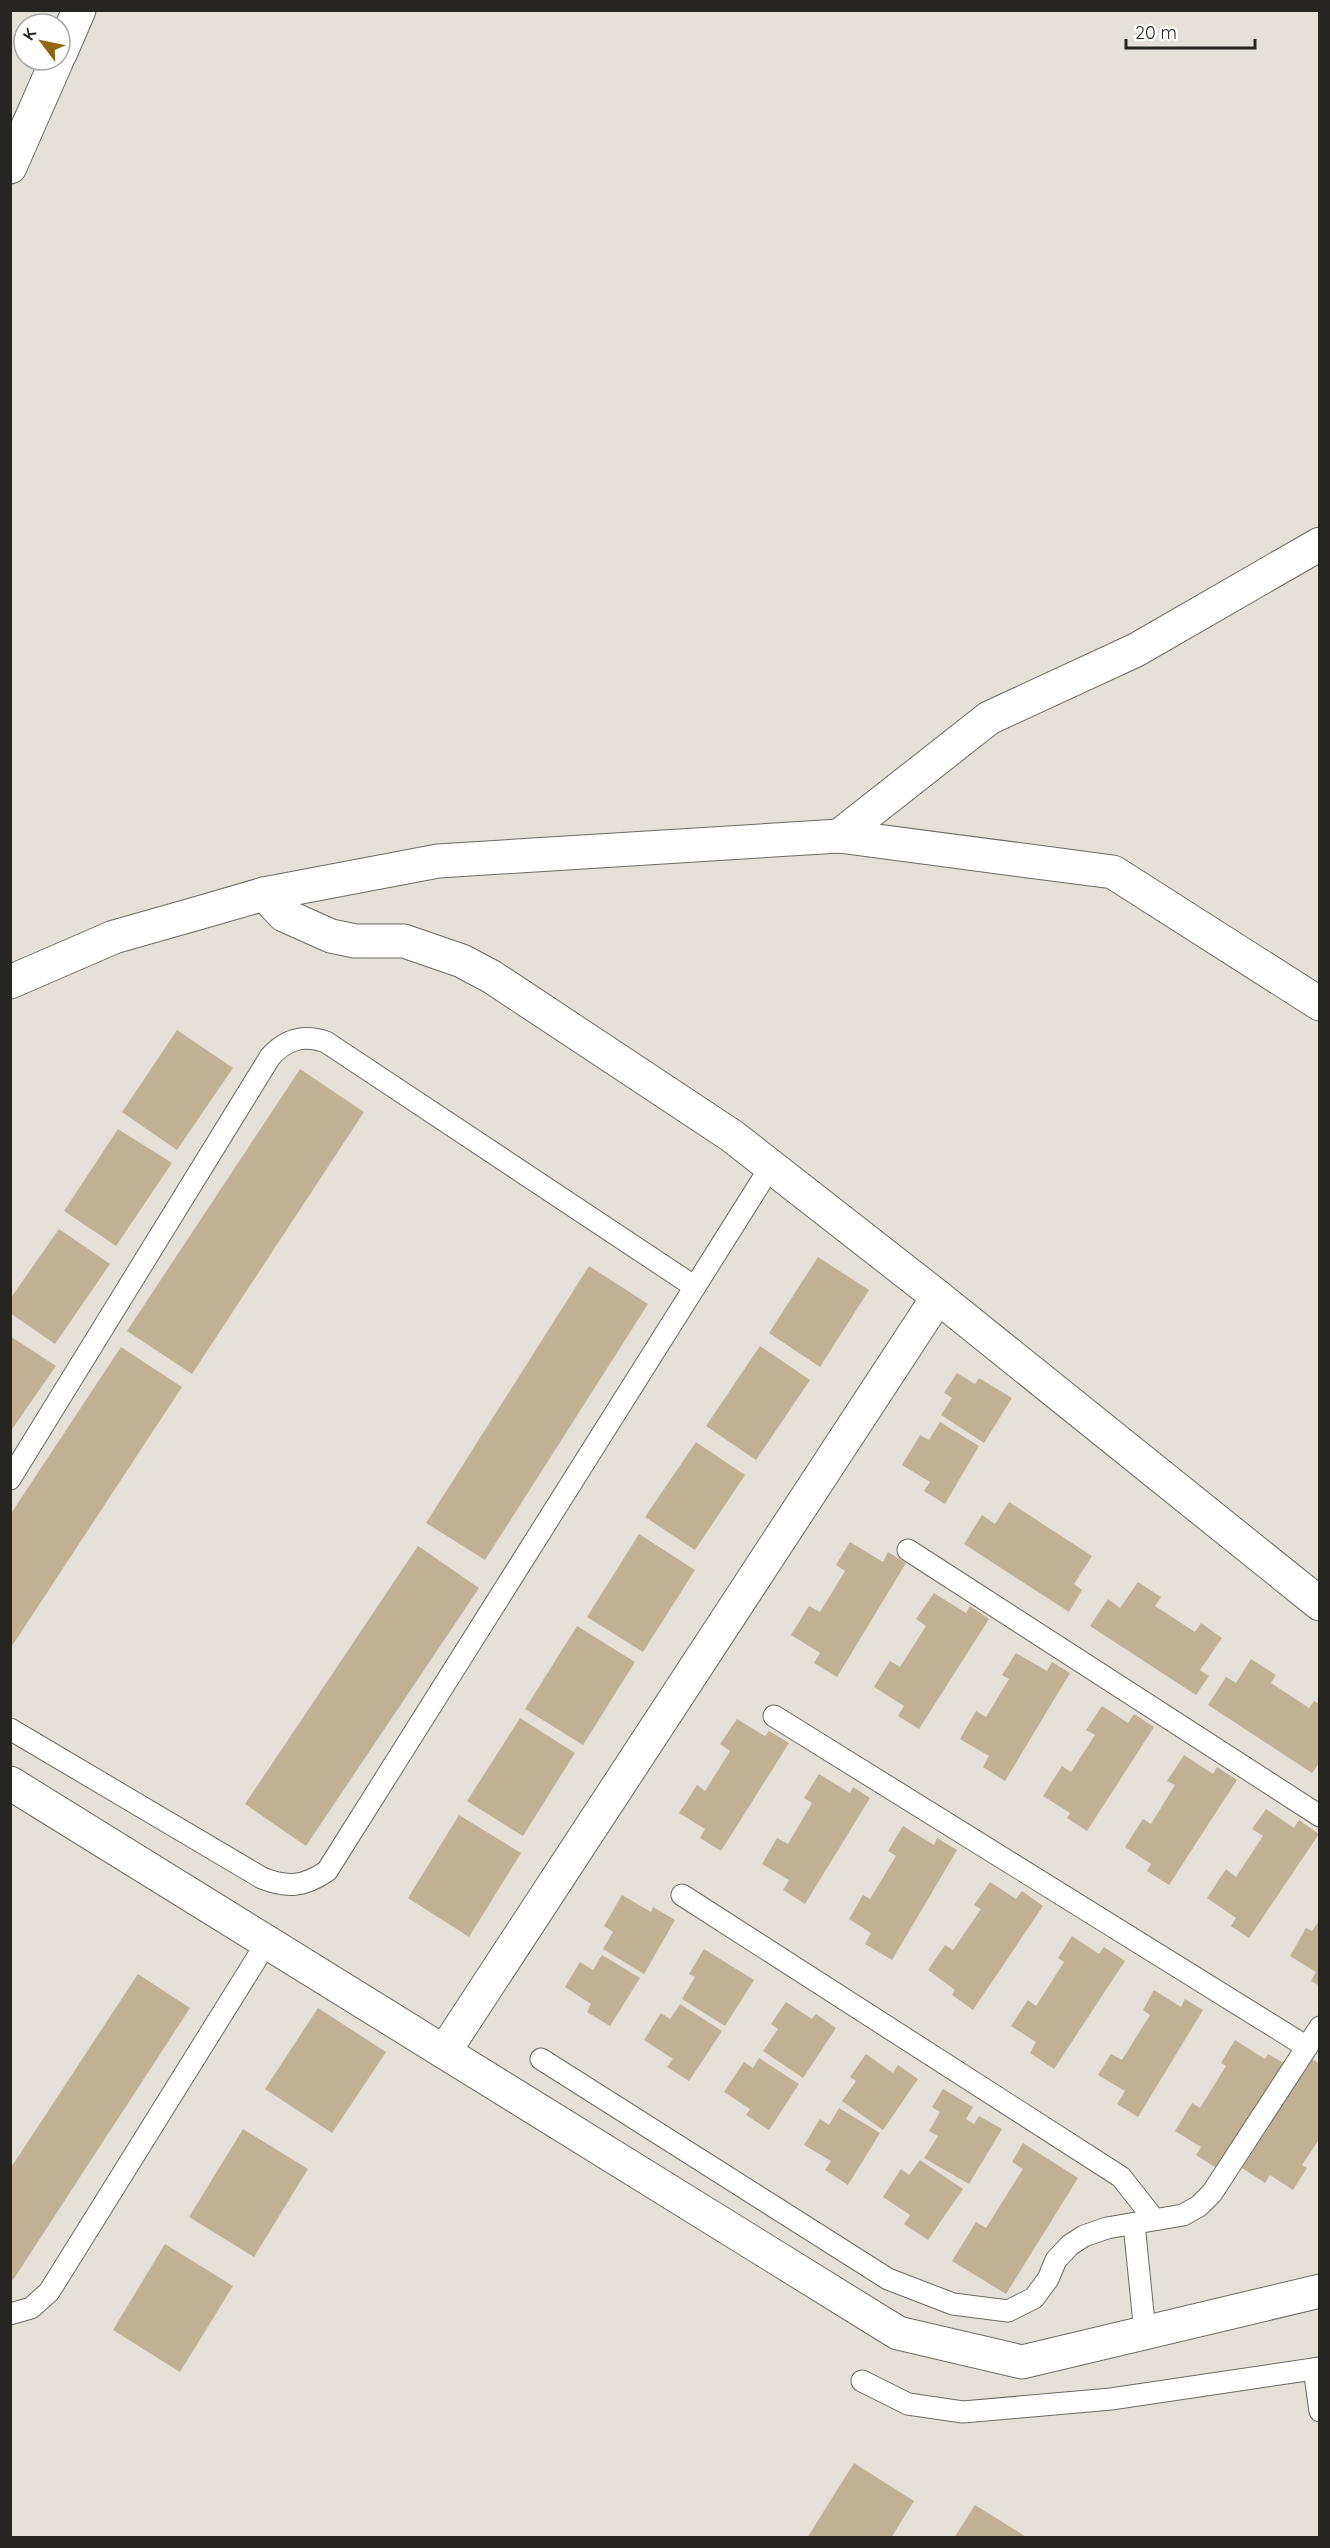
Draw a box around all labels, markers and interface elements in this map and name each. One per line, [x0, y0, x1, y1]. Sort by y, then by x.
north arrow [12, 12, 72, 72]
scale bar [1126, 12, 1255, 50]
text: 20 m [1135, 21, 1177, 44]
text: K [18, 24, 41, 44]

